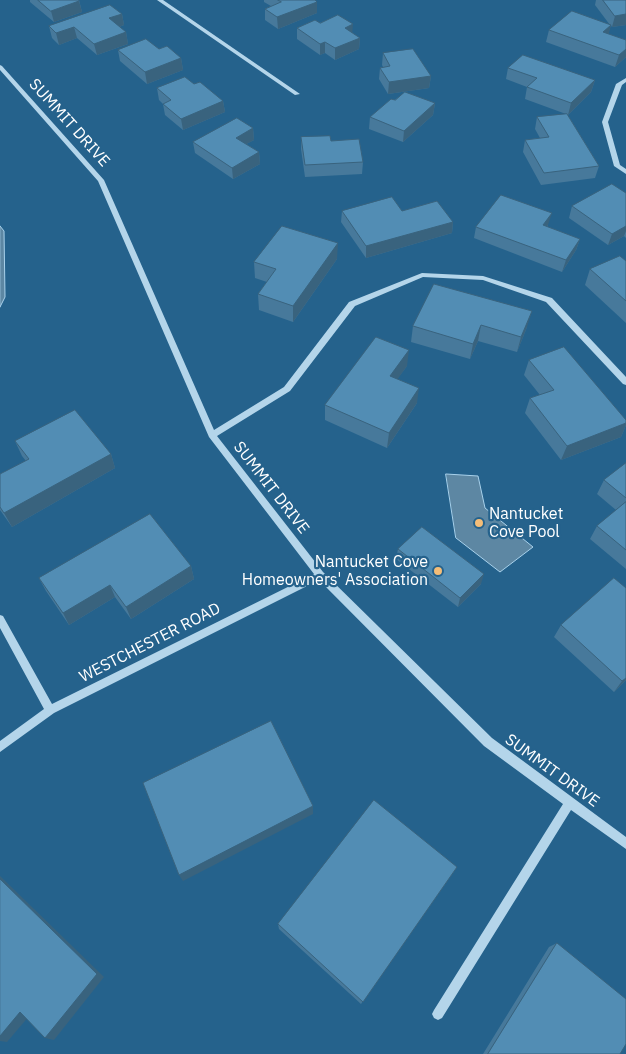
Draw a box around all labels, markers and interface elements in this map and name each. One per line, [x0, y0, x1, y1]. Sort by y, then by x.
street label: SUMMIT DRIVE [24, 75, 114, 171]
street label: SUMMIT DRIVE [229, 438, 313, 538]
place label: Nantucket Cove Pool [489, 504, 563, 542]
marker: Nantucket Cove Pool [473, 517, 485, 529]
place label: Nantucket Cove Homeowners' Association [242, 552, 428, 590]
marker: Nantucket Cove Homeowners' Association [432, 565, 444, 577]
street label: WESTCHESTER ROAD [76, 599, 224, 687]
street label: SUMMIT DRIVE [501, 730, 603, 812]

